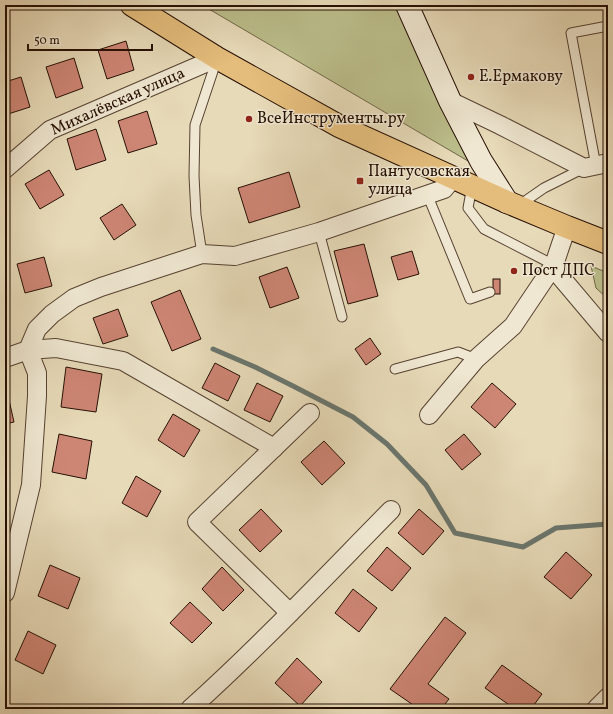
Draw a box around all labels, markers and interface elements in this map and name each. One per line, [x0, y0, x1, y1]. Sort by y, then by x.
scale bar [28, 26, 152, 52]
text: 50 m [34, 33, 60, 49]
street label: Михалёвская улица [47, 63, 189, 141]
place label: Е.Ермакову [479, 66, 563, 88]
marker: Е.Ермакову [466, 72, 476, 82]
place label: ВсеИнструменты.ру [257, 108, 405, 130]
marker: ВсеИнструменты.ру [244, 114, 254, 124]
place label: Пантусовская улица [368, 161, 470, 201]
marker: Пантусовская улица [355, 176, 365, 186]
place label: Пост ДПС [522, 260, 595, 282]
marker: Пост ДПС [509, 266, 519, 276]

